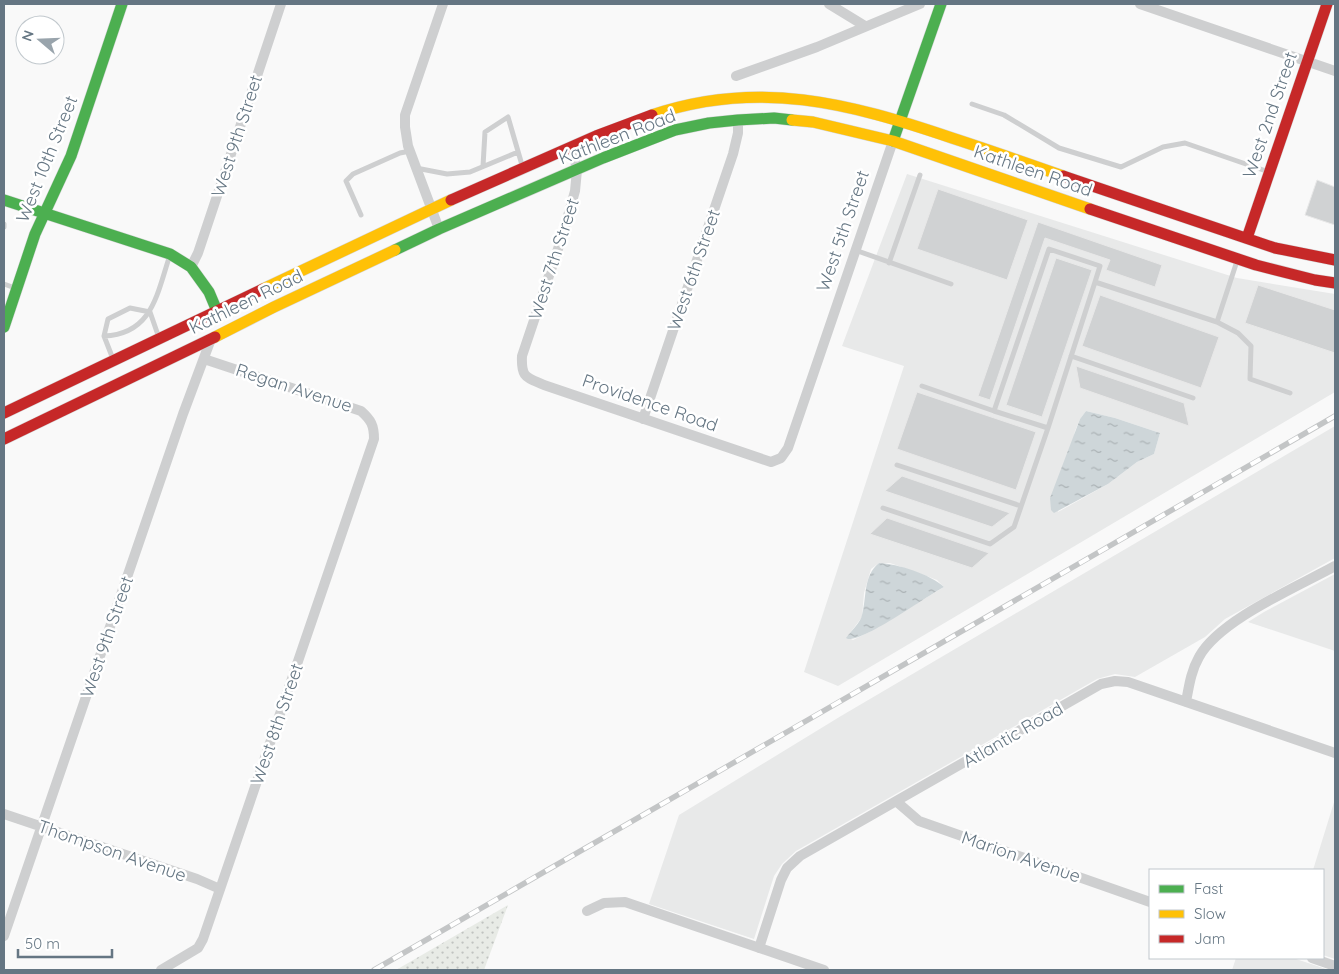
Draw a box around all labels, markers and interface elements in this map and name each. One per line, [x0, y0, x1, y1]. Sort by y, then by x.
north arrow [15, 15, 65, 65]
text: N [18, 28, 38, 44]
street label: West 2nd Street [1237, 49, 1302, 181]
street label: West 9th Street [206, 72, 267, 200]
street label: West 10th Street [11, 92, 82, 226]
street label: Kathleen Road [555, 104, 679, 169]
street label: Kathleen Road [971, 140, 1095, 202]
street label: West 5th Street [811, 167, 874, 295]
street label: West 7th Street [523, 195, 584, 323]
street label: West 6th Street [662, 206, 725, 334]
street label: Kathleen Road [185, 264, 306, 339]
street label: Regan Avenue [233, 358, 355, 417]
street label: Providence Road [579, 369, 721, 437]
street label: West 9th Street [75, 573, 138, 701]
street label: West 8th Street [245, 660, 308, 788]
street label: Atlantic Road [959, 697, 1067, 773]
street label: Thompson Avenue [35, 814, 189, 887]
street label: Marion Avenue [959, 825, 1084, 888]
legend [1149, 869, 1324, 959]
text: Fast [1194, 879, 1223, 898]
text: Slow [1194, 904, 1226, 923]
scale bar [18, 926, 111, 958]
text: Jam [1194, 929, 1225, 948]
text: 50 m [25, 934, 60, 953]

